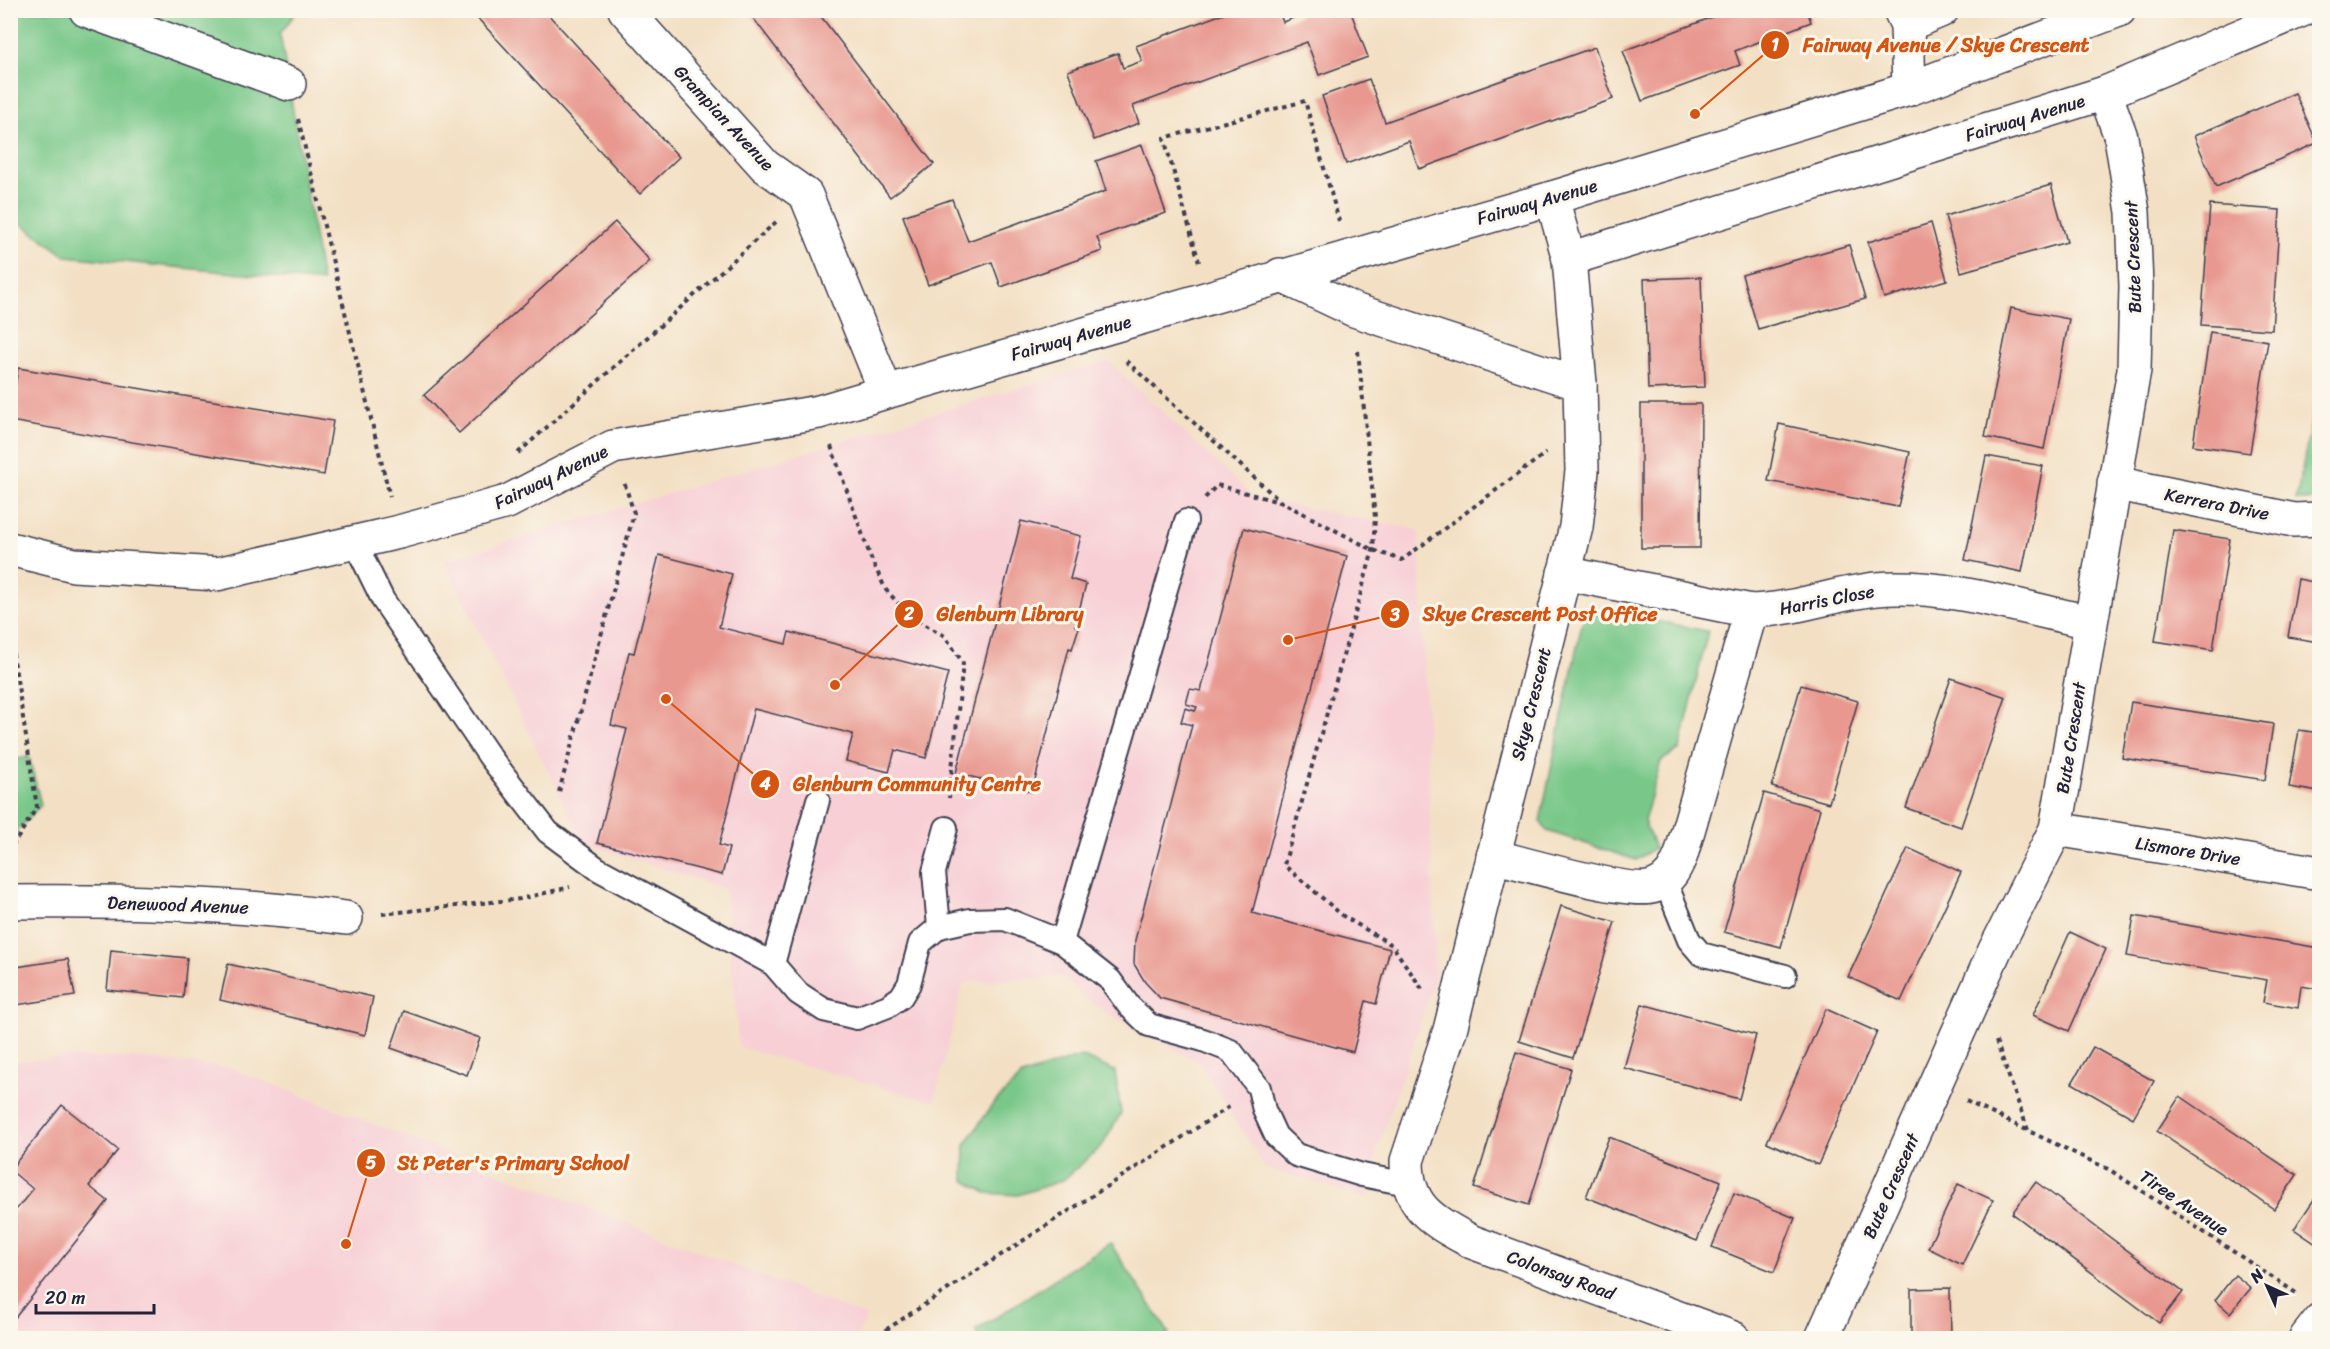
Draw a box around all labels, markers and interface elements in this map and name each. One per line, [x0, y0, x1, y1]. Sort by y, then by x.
callout: Fairway Avenue / Skye Crescent [1760, 26, 2101, 64]
text: Fairway Avenue / Skye Crescent [1802, 28, 2090, 63]
text: 1 [1771, 29, 1779, 61]
street label: Grampian Avenue [666, 57, 783, 179]
street label: Fairway Avenue [1961, 84, 2089, 151]
street label: Fairway Avenue [1473, 169, 1601, 234]
street label: Bute Crescent [2115, 199, 2151, 314]
street label: Fairway Avenue [1007, 305, 1135, 370]
street label: Fairway Avenue [488, 435, 614, 519]
street label: Kerrera Drive [2162, 478, 2272, 530]
street label: Harris Close [1777, 575, 1877, 625]
callout: Glenburn Library [894, 595, 1096, 633]
callout: Skye Crescent Post Office [1380, 595, 1670, 633]
text: Glenburn Library [936, 597, 1084, 632]
text: Skye Crescent Post Office [1422, 597, 1658, 632]
text: 2 [903, 598, 915, 630]
text: 3 [1389, 599, 1400, 631]
street label: Skye Crescent [1501, 644, 1561, 764]
street label: Bute Crescent [2046, 679, 2096, 796]
callout: Glenburn Community Centre [750, 765, 1054, 803]
text: Glenburn Community Centre [792, 767, 1042, 802]
text: 4 [758, 768, 771, 800]
street label: Lismore Drive [2133, 827, 2243, 875]
street label: Denewood Avenue [107, 887, 249, 923]
street label: Bute Crescent [1853, 1127, 1929, 1244]
callout: St Peter's Primary School [356, 1144, 641, 1182]
text: St Peter's Primary School [396, 1146, 630, 1181]
text: 5 [366, 1147, 377, 1179]
street label: Tiree Avenue [2133, 1161, 2236, 1245]
street label: Colonsay Road [1502, 1241, 1621, 1310]
north arrow [2237, 1256, 2297, 1316]
text: N [2242, 1261, 2272, 1291]
scale bar [36, 1277, 154, 1315]
text: 20 m [45, 1282, 85, 1314]

